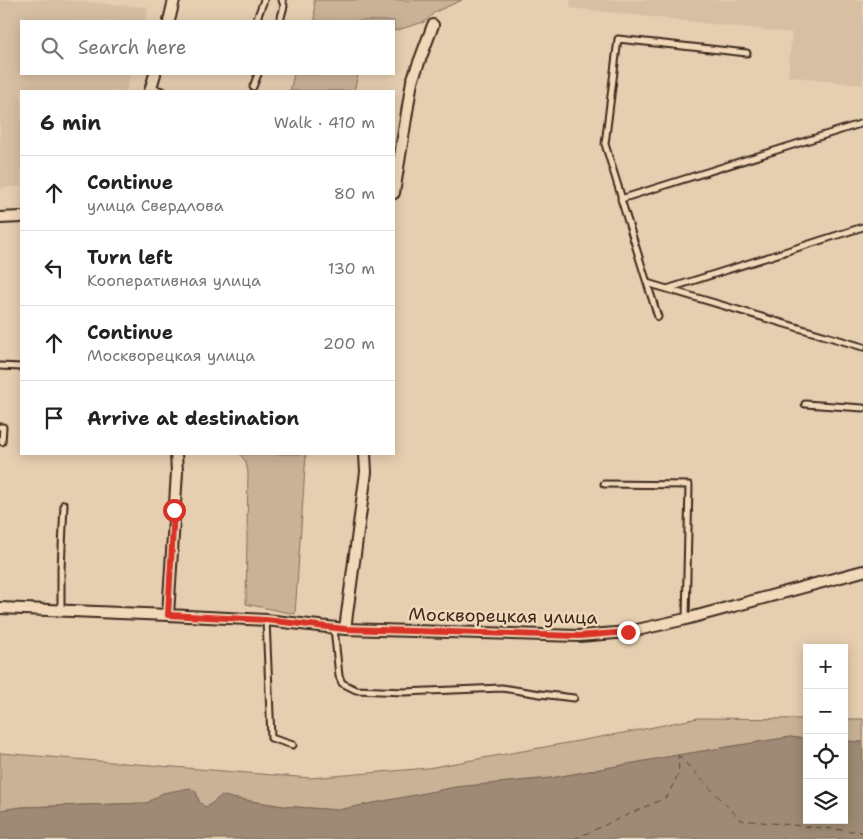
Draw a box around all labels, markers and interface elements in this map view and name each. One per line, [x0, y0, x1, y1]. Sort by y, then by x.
search box [20, 20, 395, 75]
icon: search [38, 34, 66, 62]
text: Search here [78, 35, 187, 60]
text: 6 min [40, 109, 101, 137]
text: Walk · 410 m [274, 112, 375, 133]
text: Continue [87, 170, 173, 195]
icon: ahead [40, 179, 68, 207]
text: 80 m [334, 183, 375, 204]
text: улица Свердлова [87, 195, 224, 216]
text: Turn left [87, 245, 173, 270]
icon: left [40, 254, 68, 282]
text: 130 m [328, 258, 375, 279]
text: Кооперативная улица [87, 270, 261, 291]
text: Continue [87, 320, 173, 345]
icon: ahead [40, 329, 68, 357]
text: 200 m [323, 333, 375, 354]
text: Москворецкая улица [87, 345, 255, 366]
icon: arrive [40, 404, 68, 432]
text: Arrive at destination [87, 406, 299, 431]
route start [163, 499, 186, 522]
street label: Москворецкая улица [408, 602, 598, 630]
route end [617, 621, 640, 644]
map controls [803, 644, 848, 824]
button: + [803, 644, 848, 689]
button: − [803, 689, 848, 734]
button: locate [803, 734, 848, 779]
button: layers [803, 779, 848, 824]

